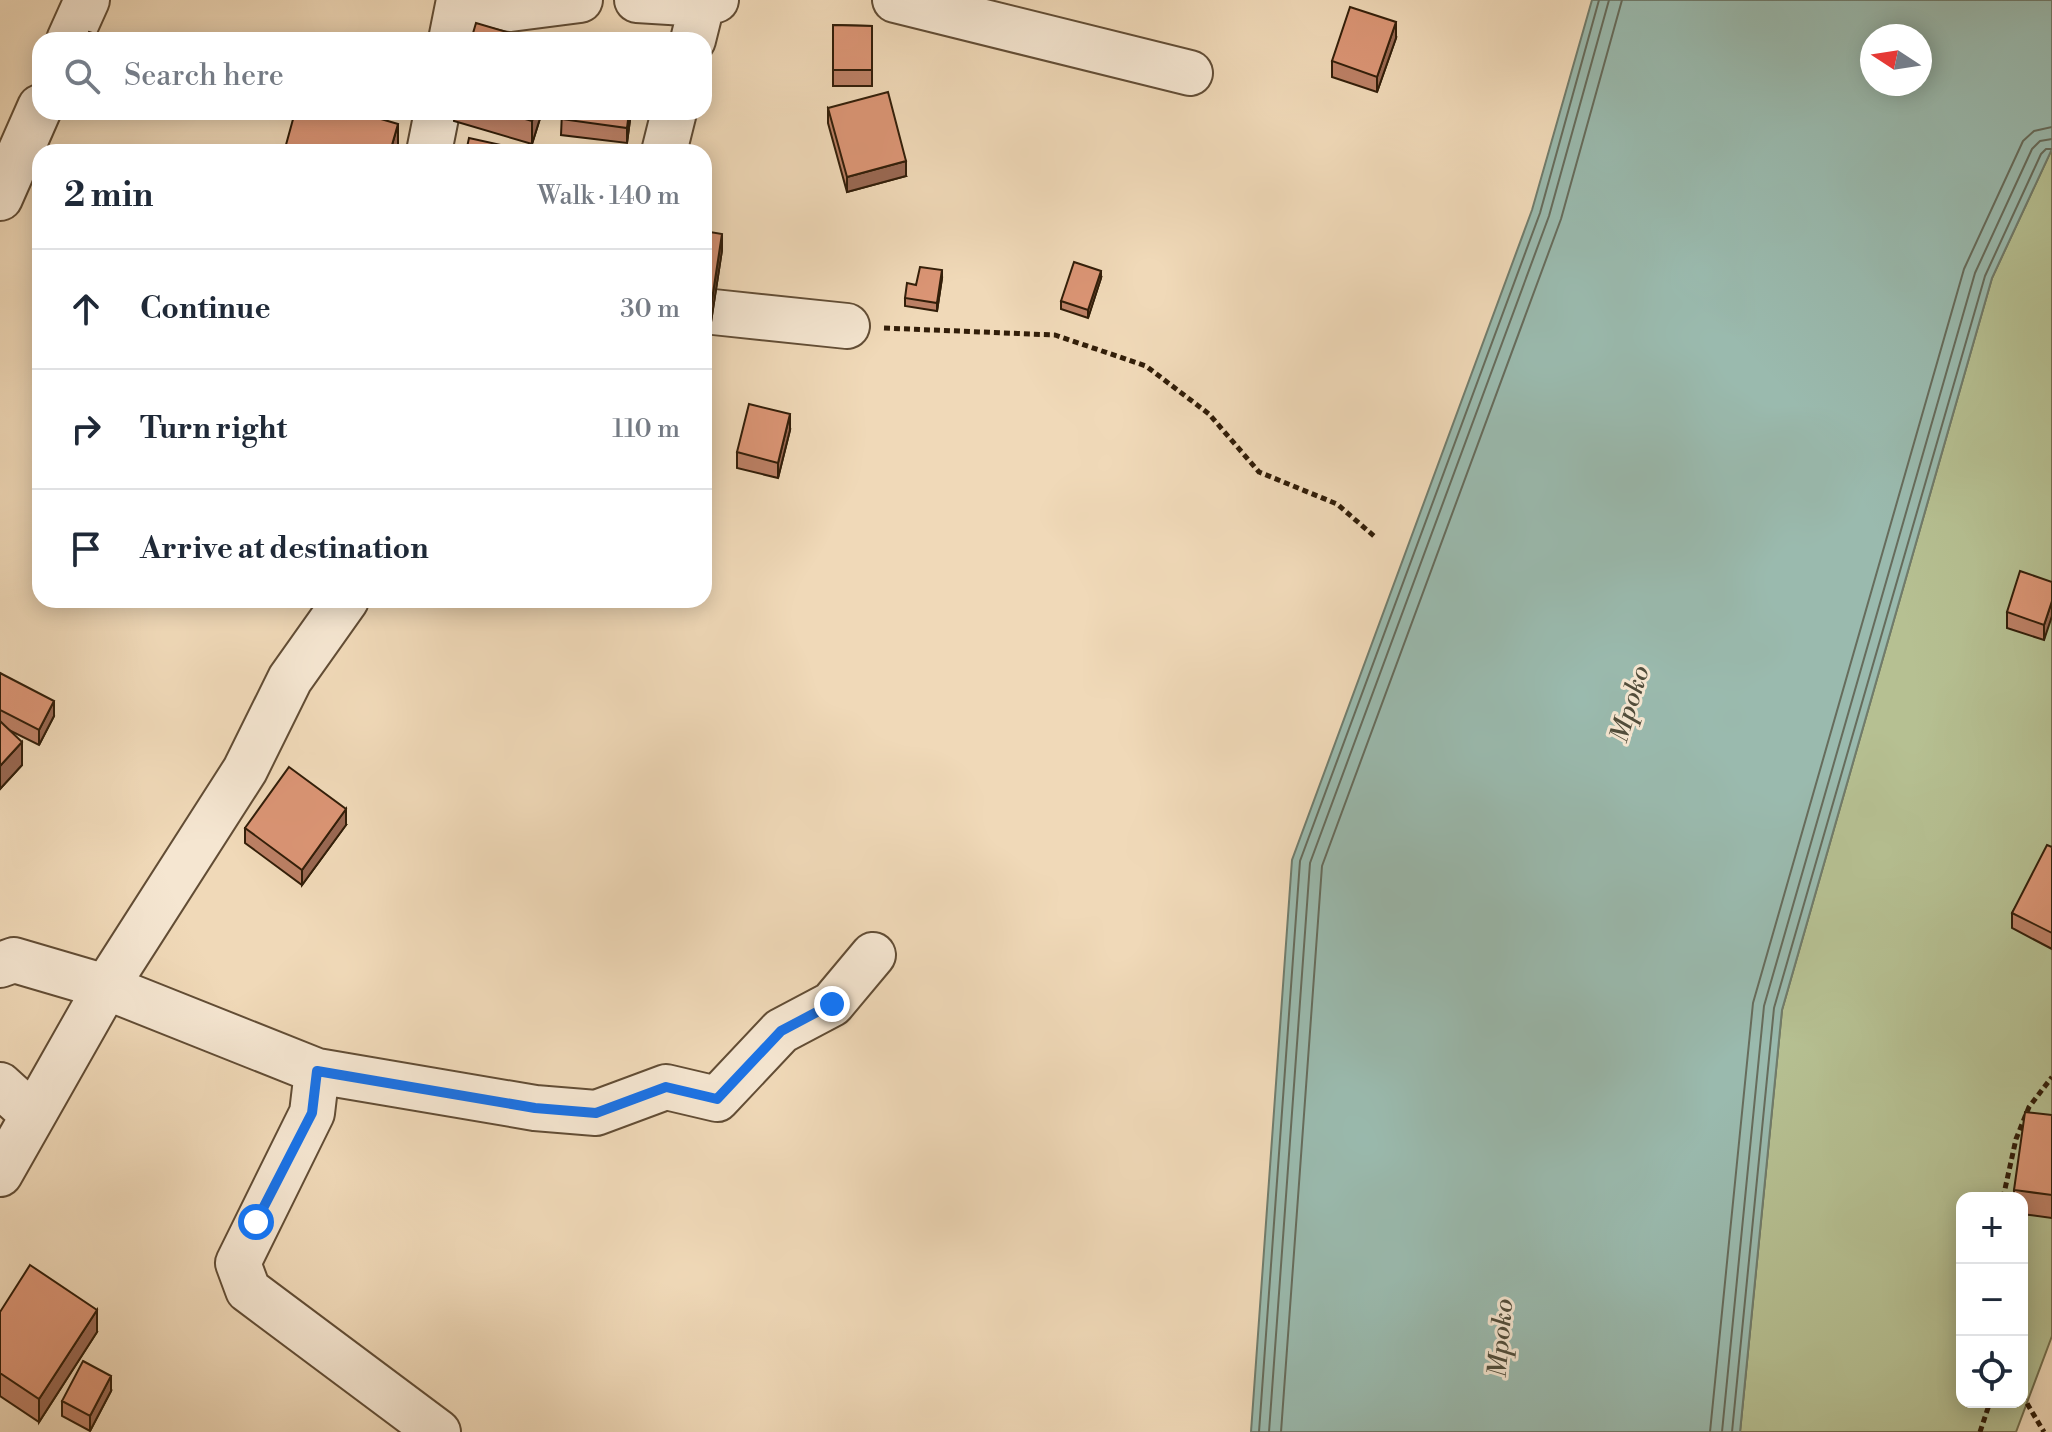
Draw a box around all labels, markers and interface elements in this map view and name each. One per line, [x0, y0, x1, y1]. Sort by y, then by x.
north arrow [1860, 24, 1932, 96]
search box [32, 32, 712, 120]
icon: search [60, 54, 104, 98]
text: Search here [124, 57, 284, 95]
text: 2 min [64, 175, 153, 217]
text: Walk · 140 m [538, 180, 680, 212]
icon: ahead [64, 287, 108, 331]
text: Continue [140, 290, 271, 328]
text: 30 m [620, 293, 680, 325]
icon: right [64, 407, 108, 451]
text: Turn right [140, 410, 287, 448]
text: 110 m [612, 413, 680, 445]
icon: arrive [64, 527, 108, 571]
text: Arrive at destination [140, 530, 429, 568]
water label: Mpoko [1603, 662, 1657, 746]
route end [814, 986, 850, 1022]
map controls [1956, 1192, 2028, 1408]
button: + [1956, 1192, 2028, 1264]
route start [238, 1204, 274, 1240]
button: − [1956, 1264, 2028, 1336]
water label: Mpoko [1482, 1297, 1520, 1379]
button: locate [1956, 1336, 2028, 1408]

